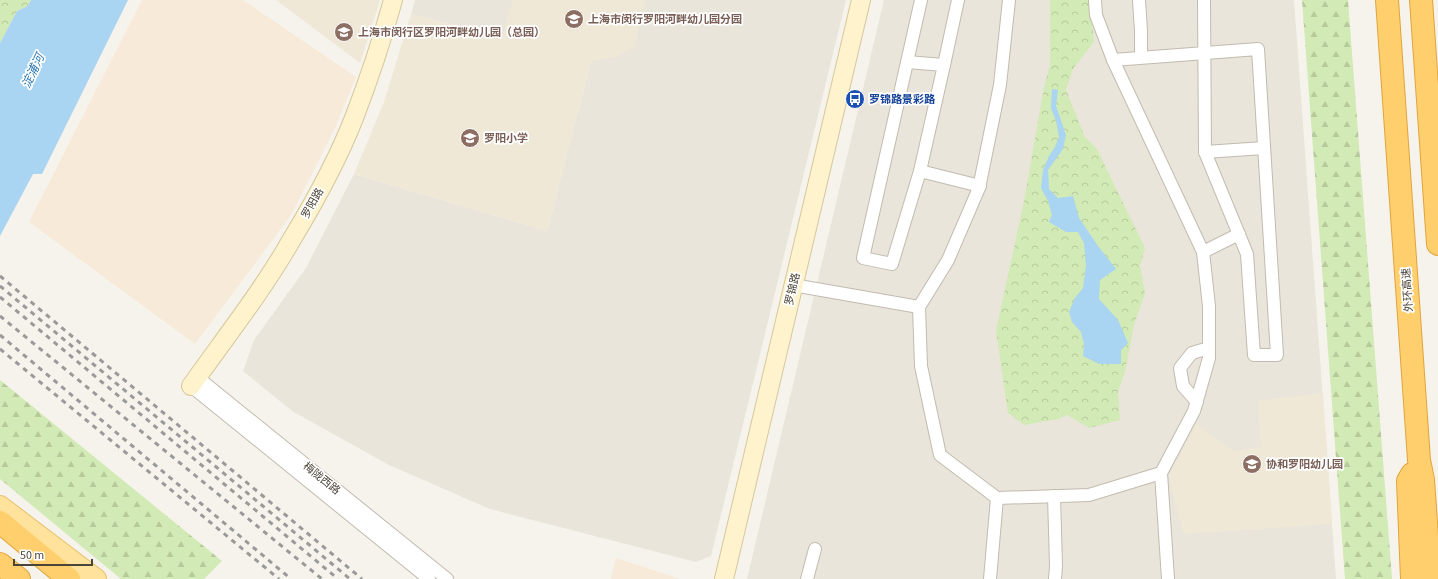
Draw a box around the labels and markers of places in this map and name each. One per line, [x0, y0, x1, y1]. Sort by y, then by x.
school or university icon: 上海市闵行罗阳河畔幼儿园分园 [563, 8, 585, 30]
place label: 上海市闵行罗阳河畔幼儿园分园 [588, 12, 742, 27]
school or university icon: 上海市闵行区罗阳河畔幼儿园（总园） [333, 21, 355, 43]
place label: 上海市闵行区罗阳河畔幼儿园（总园） [358, 25, 545, 40]
bus stop icon: 罗锦路景彩路 [844, 88, 866, 110]
place label: 罗锦路景彩路 [869, 92, 936, 107]
school or university icon: 罗阳小学 [459, 127, 481, 149]
place label: 罗阳小学 [484, 131, 528, 146]
school or university icon: 协和罗阳幼儿园 [1241, 453, 1263, 475]
place label: 协和罗阳幼儿园 [1266, 457, 1343, 472]

